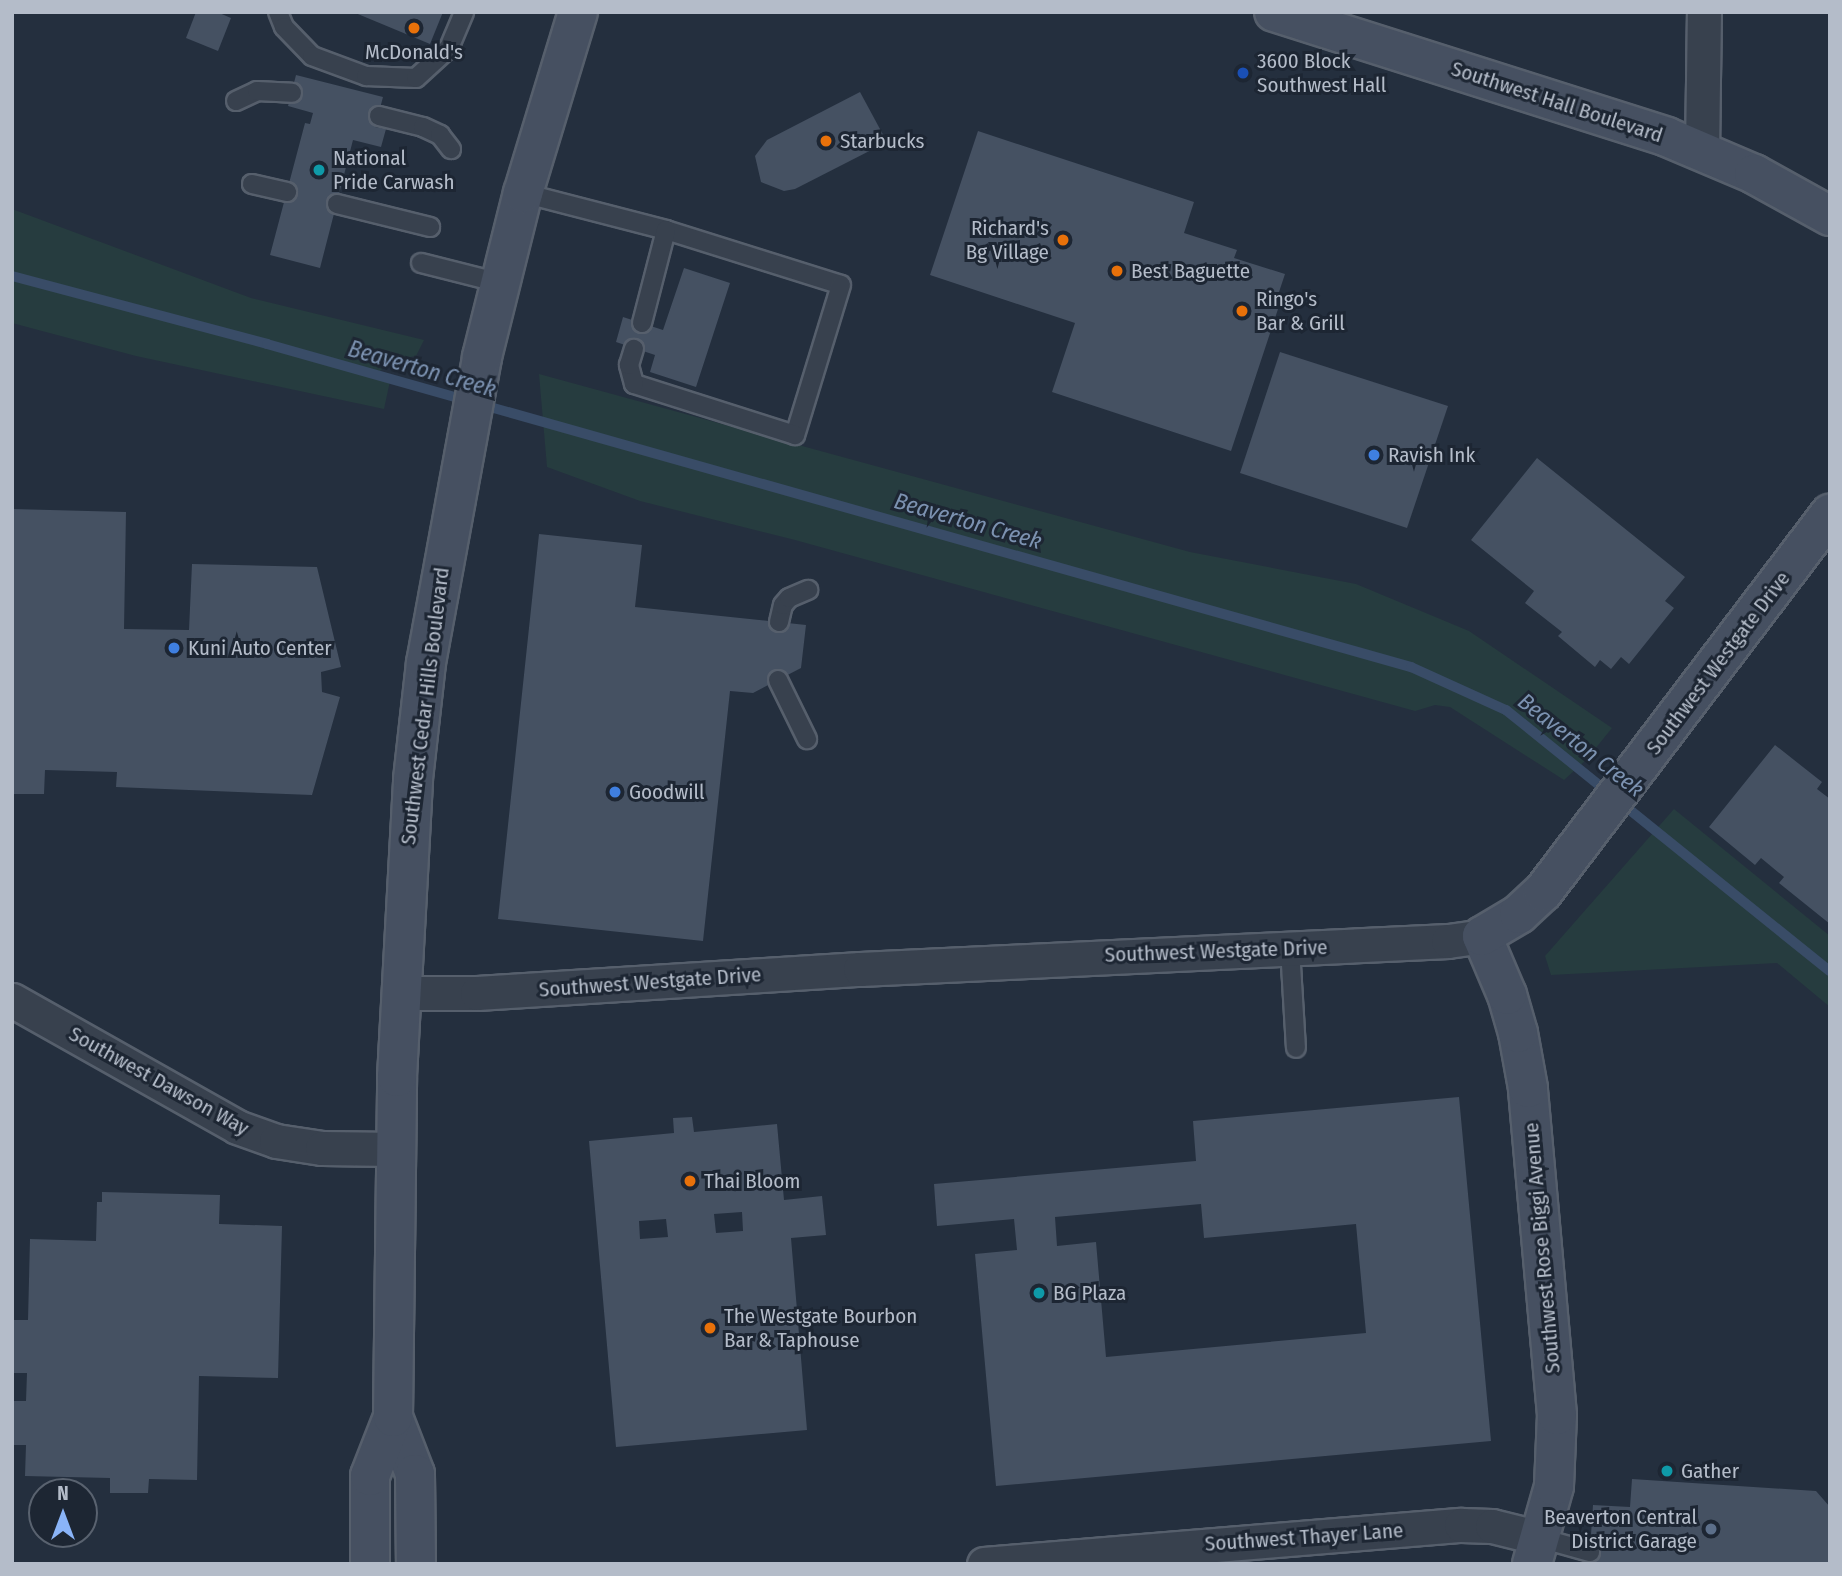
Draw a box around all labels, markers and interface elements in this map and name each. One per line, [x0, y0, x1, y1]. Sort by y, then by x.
marker: McDonald's [406, 20, 422, 36]
place label: McDonald's [365, 39, 463, 65]
place label: 3600 Block Southwest Hall [1257, 48, 1386, 98]
street label: Southwest Hall Boulevard [1448, 56, 1666, 148]
marker: 3600 Block Southwest Hall [1235, 65, 1251, 81]
place label: Starbucks [840, 128, 925, 154]
marker: Starbucks [818, 133, 834, 149]
place label: National Pride Carwash [333, 145, 454, 195]
marker: National Pride Carwash [311, 162, 327, 178]
place label: Richard's Bg Village [966, 215, 1049, 265]
marker: Richard's Bg Village [1055, 232, 1071, 248]
place label: Best Baguette [1131, 258, 1250, 284]
marker: Best Baguette [1109, 263, 1125, 279]
place label: Ringo's Bar & Grill [1256, 286, 1345, 336]
marker: Ringo's Bar & Grill [1234, 303, 1250, 319]
water label: Beaverton Creek [345, 335, 499, 403]
place label: Ravish Ink [1388, 442, 1475, 468]
marker: Ravish Ink [1366, 447, 1382, 463]
water label: Beaverton Creek [891, 487, 1045, 555]
street label: Southwest Cedar Hills Boulevard [395, 566, 455, 846]
street label: Southwest Westgate Drive [1641, 566, 1795, 760]
place label: Kuni Auto Center [188, 635, 332, 661]
marker: Kuni Auto Center [166, 640, 182, 656]
water label: Beaverton Creek [1513, 687, 1649, 803]
place label: Goodwill [629, 779, 705, 805]
marker: Goodwill [607, 784, 623, 800]
street label: Southwest Westgate Drive [1104, 935, 1328, 967]
street label: Southwest Westgate Drive [538, 962, 762, 1002]
street label: Southwest Dawson Way [65, 1021, 253, 1141]
street label: Southwest Rose Biggi Avenue [1518, 1122, 1566, 1374]
place label: Thai Bloom [704, 1168, 800, 1194]
marker: Thai Bloom [682, 1173, 698, 1189]
place label: BG Plaza [1053, 1280, 1126, 1306]
marker: BG Plaza [1031, 1285, 1047, 1301]
place label: The Westgate Bourbon Bar & Taphouse [724, 1303, 917, 1353]
marker: The Westgate Bourbon Bar & Taphouse [702, 1320, 718, 1336]
place label: Gather [1681, 1458, 1739, 1484]
marker: Gather [1659, 1463, 1675, 1479]
north arrow [28, 1478, 98, 1548]
text: N [57, 1482, 69, 1505]
place label: Beaverton Central District Garage [1544, 1504, 1697, 1554]
street label: Southwest Thayer Lane [1204, 1517, 1404, 1557]
marker: Beaverton Central District Garage [1703, 1521, 1719, 1537]

